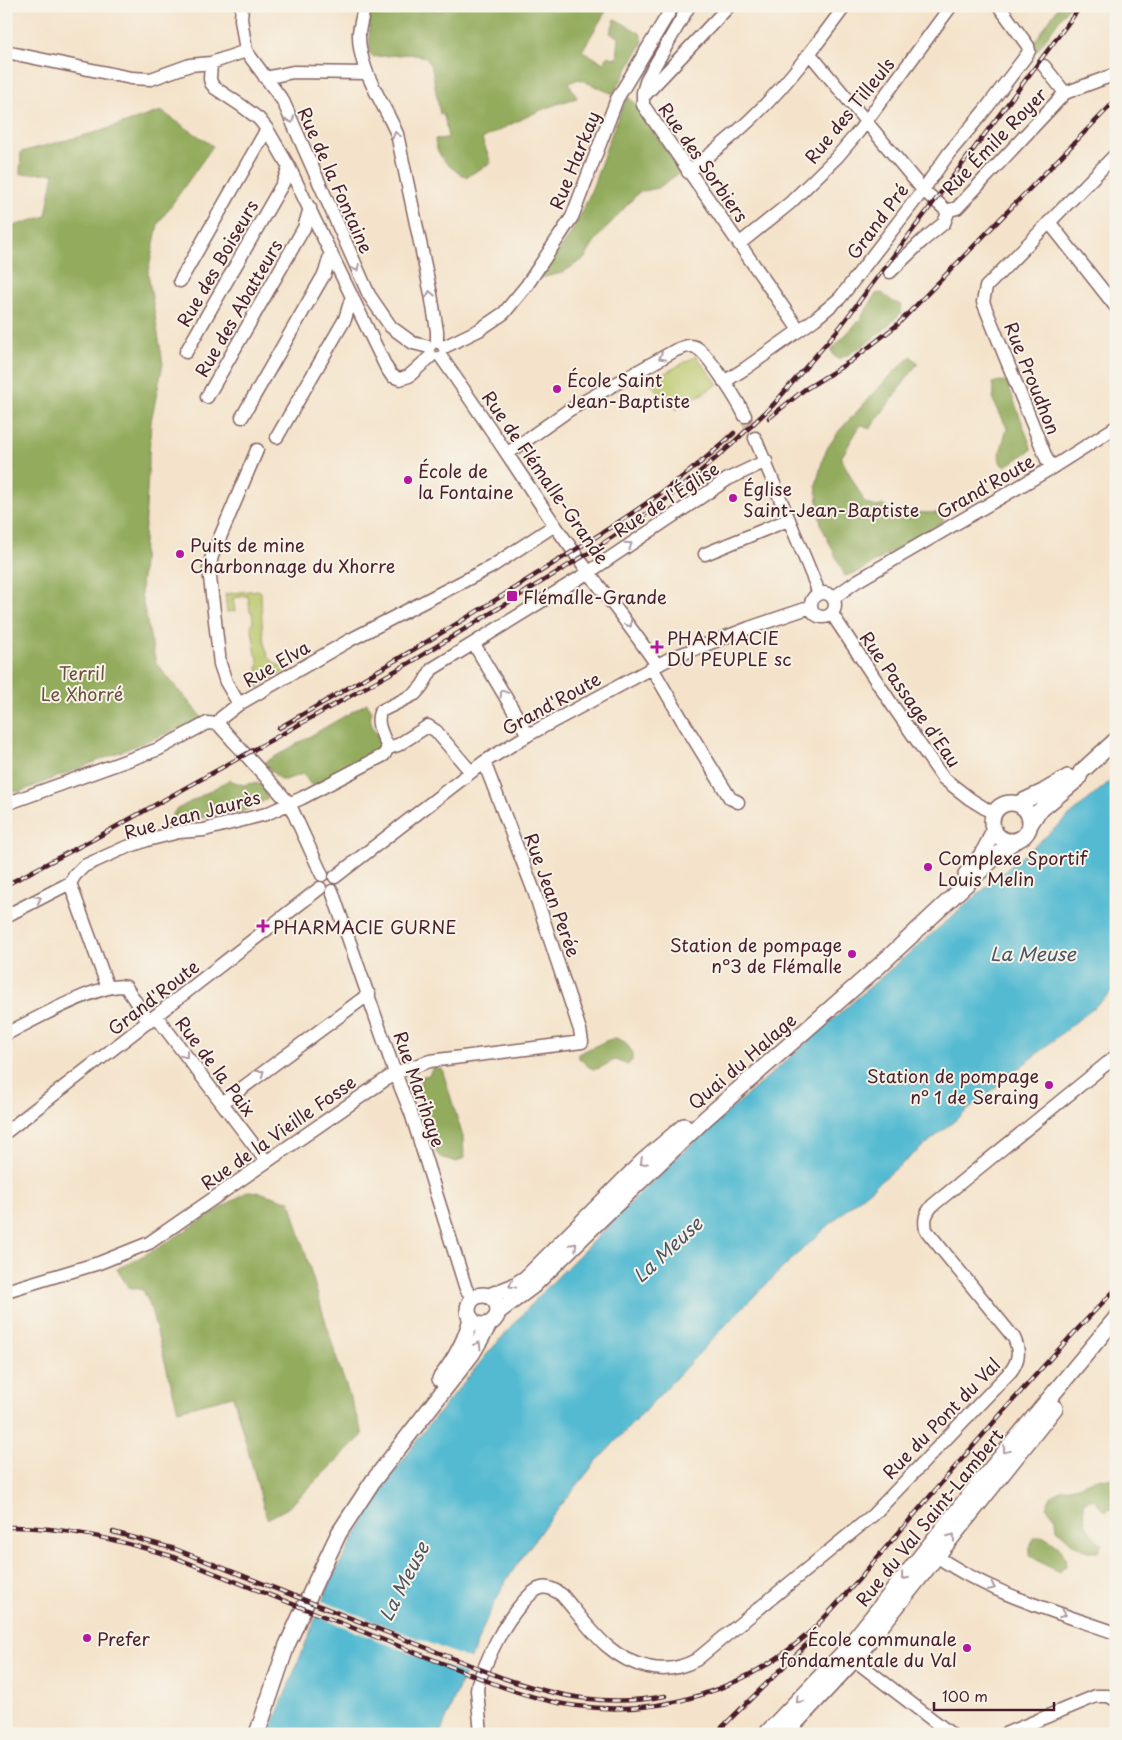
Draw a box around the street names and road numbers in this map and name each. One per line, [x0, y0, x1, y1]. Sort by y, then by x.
street label: Rue des Tilleuls [798, 51, 900, 169]
street label: Rue Émile Royer [935, 81, 1053, 201]
street label: Rue des Sorbiers [653, 97, 755, 227]
street label: Rue de la Fontaine [292, 102, 380, 258]
street label: Rue Harkay [542, 107, 606, 213]
street label: Grand Pré [840, 177, 914, 265]
street label: Rue des Boiseurs [170, 194, 264, 332]
street label: Rue des Abatteurs [188, 234, 288, 382]
street label: Rue Proudhon [998, 318, 1068, 438]
street label: Rue de Flémalle-Grande [476, 385, 616, 569]
street label: Grand'Route [931, 447, 1039, 525]
street label: Rue de l'Église [608, 455, 724, 543]
street label: Rue Passage d'Eau [854, 626, 968, 772]
street label: Rue Elva [237, 633, 315, 693]
street label: Grand'Route [497, 665, 605, 741]
street label: Rue Jean Jaurès [121, 783, 263, 845]
street label: Rue Jean Perée [518, 829, 588, 961]
street label: Grand'Route [102, 953, 204, 1041]
street label: Quai du Halage [682, 1006, 802, 1116]
street label: Rue de la Paix [169, 1010, 263, 1122]
street label: Rue Marihaye [388, 1027, 452, 1151]
street label: Rue de la Vieille Fosse [195, 1068, 361, 1196]
street label: Rue du Pont du Val [876, 1351, 1006, 1485]
street label: Rue du Val Saint-Lambert [849, 1422, 1009, 1612]

